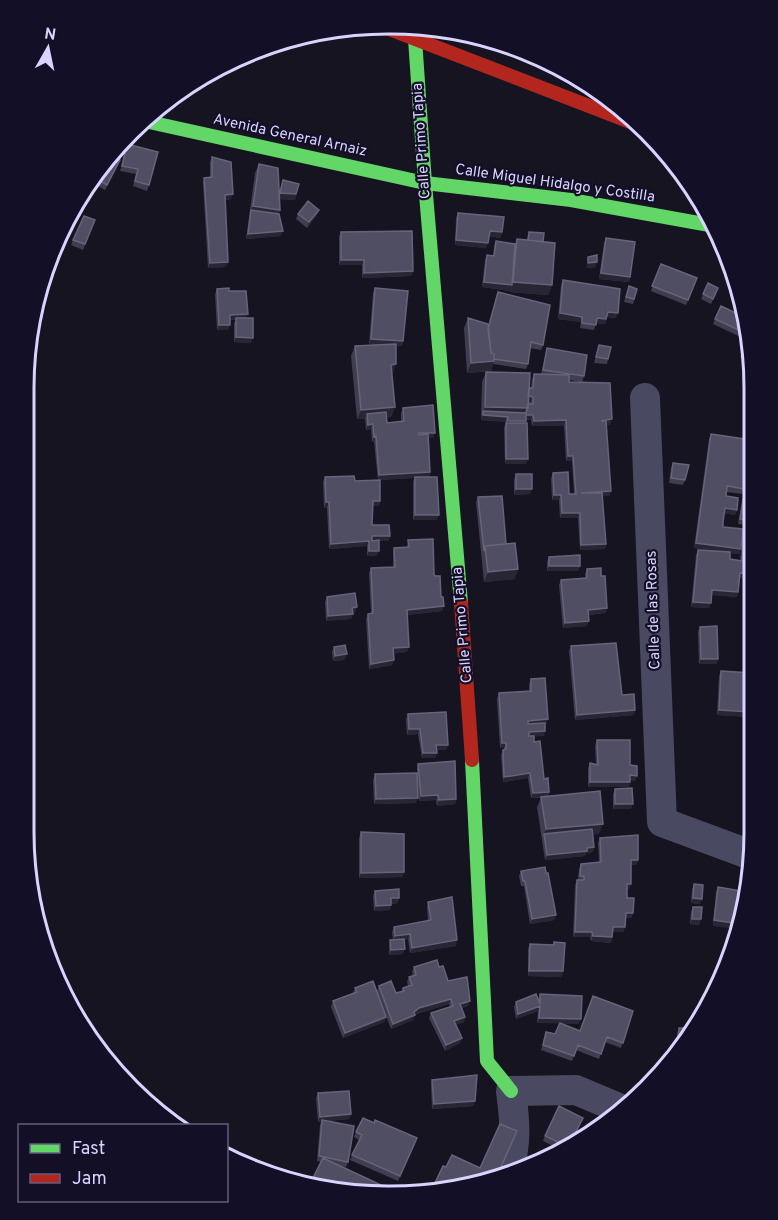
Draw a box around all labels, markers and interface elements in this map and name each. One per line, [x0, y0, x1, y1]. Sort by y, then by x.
north arrow [18, 18, 78, 78]
text: N [43, 24, 57, 46]
street label: Calle Primo Tapia [408, 82, 436, 200]
street label: Avenida General Arnaiz [211, 110, 369, 162]
street label: Calle Miguel Hidalgo y Costilla [454, 161, 656, 207]
street label: Calle de las Rosas [642, 550, 666, 670]
street label: Calle Primo Tapia [448, 566, 478, 684]
legend [18, 1124, 228, 1202]
text: Fast [72, 1138, 105, 1161]
text: Jam [72, 1168, 107, 1191]

